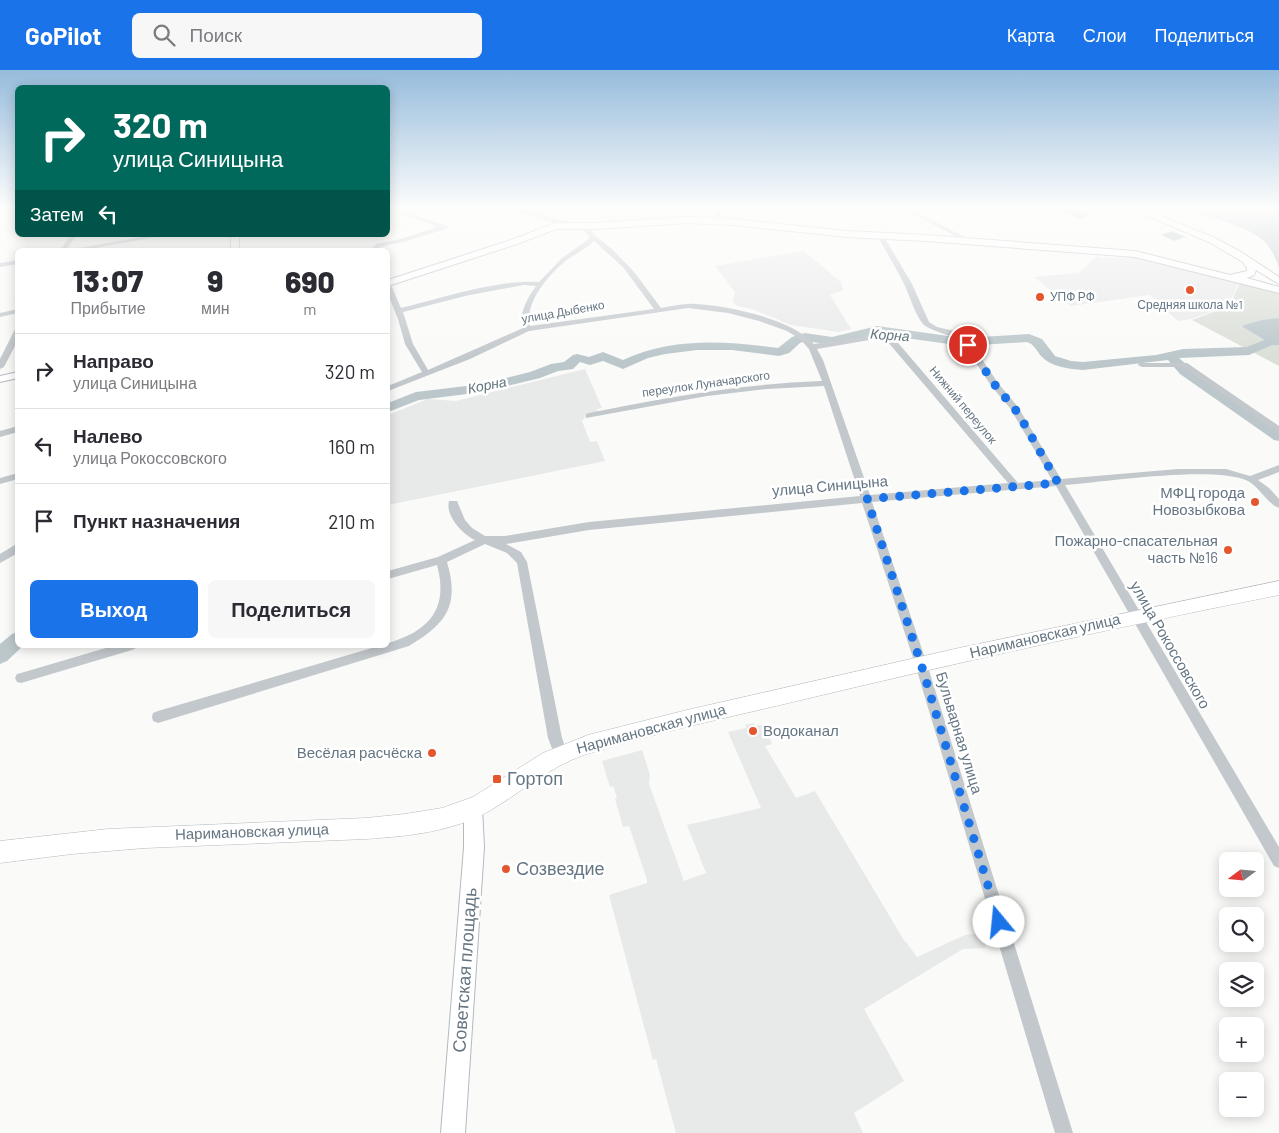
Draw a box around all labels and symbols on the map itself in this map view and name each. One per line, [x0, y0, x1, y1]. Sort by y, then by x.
marker: Средняя школа №1 [1184, 284, 1196, 296]
place label: УПФ РФ [1050, 289, 1095, 303]
marker: УПФ РФ [1034, 291, 1046, 303]
street label: улица Дыбенко [520, 297, 606, 326]
place label: Средняя школа №1 [1137, 297, 1243, 312]
pin [947, 324, 989, 366]
water label: Корна [870, 325, 910, 344]
street label: Нижний переулок [926, 363, 1001, 447]
street label: переулок Луначарского [641, 367, 771, 400]
water label: Корна [466, 372, 508, 397]
street label: улица Синицына [771, 471, 889, 499]
place label: МФЦ города Новозыбкова [1152, 483, 1246, 518]
marker: МФЦ города Новозыбкова [1249, 496, 1261, 508]
place label: Пожарно-спасательная часть №16 [1054, 531, 1218, 566]
marker: Пожарно-спасательная часть №16 [1222, 544, 1234, 556]
street label: улица Рокоссовского [1127, 577, 1215, 712]
street label: Наримановская улица [968, 609, 1122, 661]
street label: Бульварная улица [933, 669, 987, 797]
street label: Наримановская улица [574, 699, 728, 757]
place label: Водоканал [763, 721, 839, 739]
marker: Водоканал [747, 725, 759, 737]
place label: Весёлая расчёска [297, 743, 423, 761]
marker: Весёлая расчёска [426, 747, 438, 759]
place label: Гортоп [507, 767, 563, 789]
marker: Гортоп [491, 773, 503, 785]
street label: Наримановская улица [175, 819, 330, 843]
north arrow [1219, 852, 1264, 898]
place label: Созвездие [516, 857, 604, 879]
marker: Созвездие [500, 863, 512, 875]
street label: Советская площадь [447, 887, 481, 1053]
position arrow [972, 895, 1024, 947]

